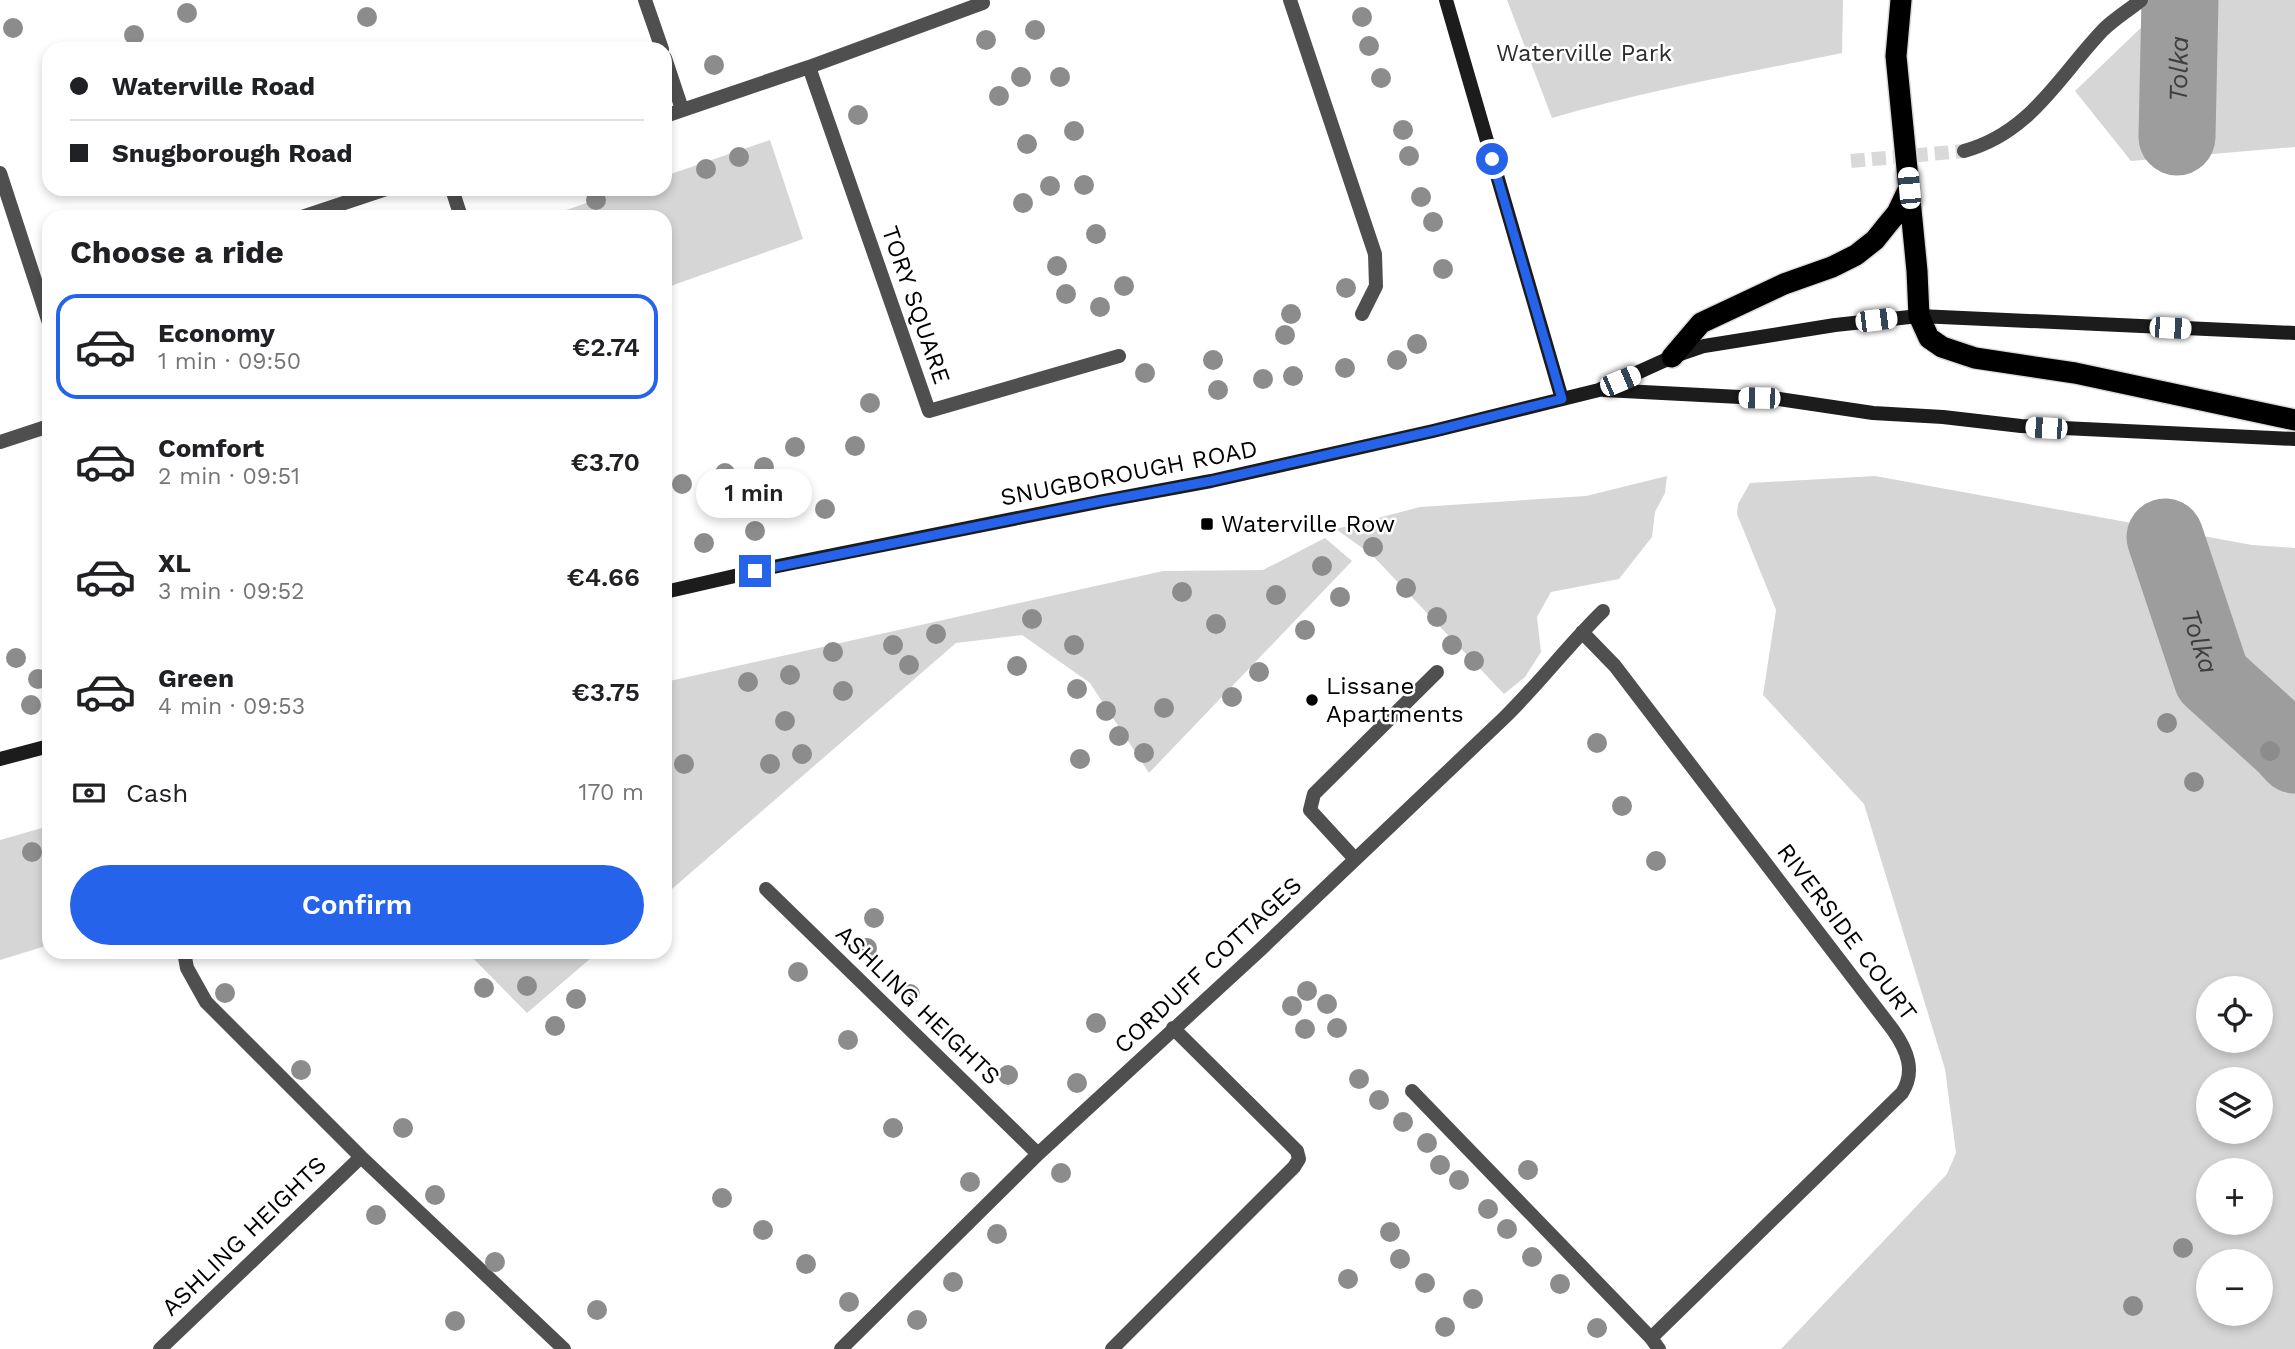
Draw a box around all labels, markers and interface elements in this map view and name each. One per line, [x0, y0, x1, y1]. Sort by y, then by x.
water label: Tolka [2163, 36, 2194, 102]
park label: Waterville Park [1496, 39, 1672, 67]
text: Waterville Road [112, 71, 315, 101]
text: Snugborough Road [112, 138, 353, 168]
route start [1476, 143, 1508, 175]
car [1897, 166, 1922, 210]
street label: TORY SQUARE [876, 222, 956, 388]
text: Choose a ride [70, 233, 284, 271]
car [1854, 307, 1899, 333]
icon: car [74, 315, 137, 378]
car [2149, 316, 2192, 340]
text: Economy [158, 318, 275, 348]
text: €2.74 [572, 332, 640, 362]
text: 1 min · 09:50 [158, 348, 301, 375]
car [1597, 363, 1644, 399]
car [1738, 387, 1781, 409]
car [2025, 416, 2068, 440]
icon: car [74, 430, 137, 493]
text: Comfort [158, 433, 264, 463]
street label: SNUGBOROUGH ROAD [998, 434, 1260, 512]
text: €3.70 [571, 447, 640, 477]
text: 2 min · 09:51 [158, 463, 300, 490]
callout: 1 min [697, 470, 813, 518]
text: 1 min [724, 480, 784, 507]
place label: Waterville Row [1221, 510, 1395, 538]
marker: Waterville Row [1199, 516, 1215, 532]
icon: car [74, 545, 137, 608]
text: XL [158, 548, 191, 578]
route end [739, 555, 771, 587]
text: €4.66 [567, 562, 640, 592]
text: 3 min · 09:52 [158, 578, 305, 605]
water label: Tolka [2175, 605, 2224, 677]
icon: car [74, 660, 137, 723]
text: Green [158, 663, 234, 693]
place label: Lissane Apartments [1326, 672, 1464, 728]
text: €3.75 [572, 677, 640, 707]
marker: Lissane Apartments [1304, 692, 1320, 708]
text: 4 min · 09:53 [158, 693, 305, 720]
icon: cash [70, 774, 108, 812]
text: Cash [126, 778, 188, 808]
text: 170 m [579, 779, 644, 806]
street label: RIVERSIDE COURT [1771, 838, 1923, 1026]
button: Confirm [70, 865, 644, 945]
street label: CORDUFF COTTAGES [1109, 871, 1307, 1059]
street label: ASHLING HEIGHTS [830, 919, 1006, 1091]
map controls [2196, 976, 2273, 1326]
button: locate [2196, 976, 2273, 1053]
button: layers [2196, 1067, 2273, 1144]
street label: ASHLING HEIGHTS [156, 1150, 332, 1322]
button: + [2196, 1158, 2273, 1235]
button: − [2196, 1249, 2273, 1326]

